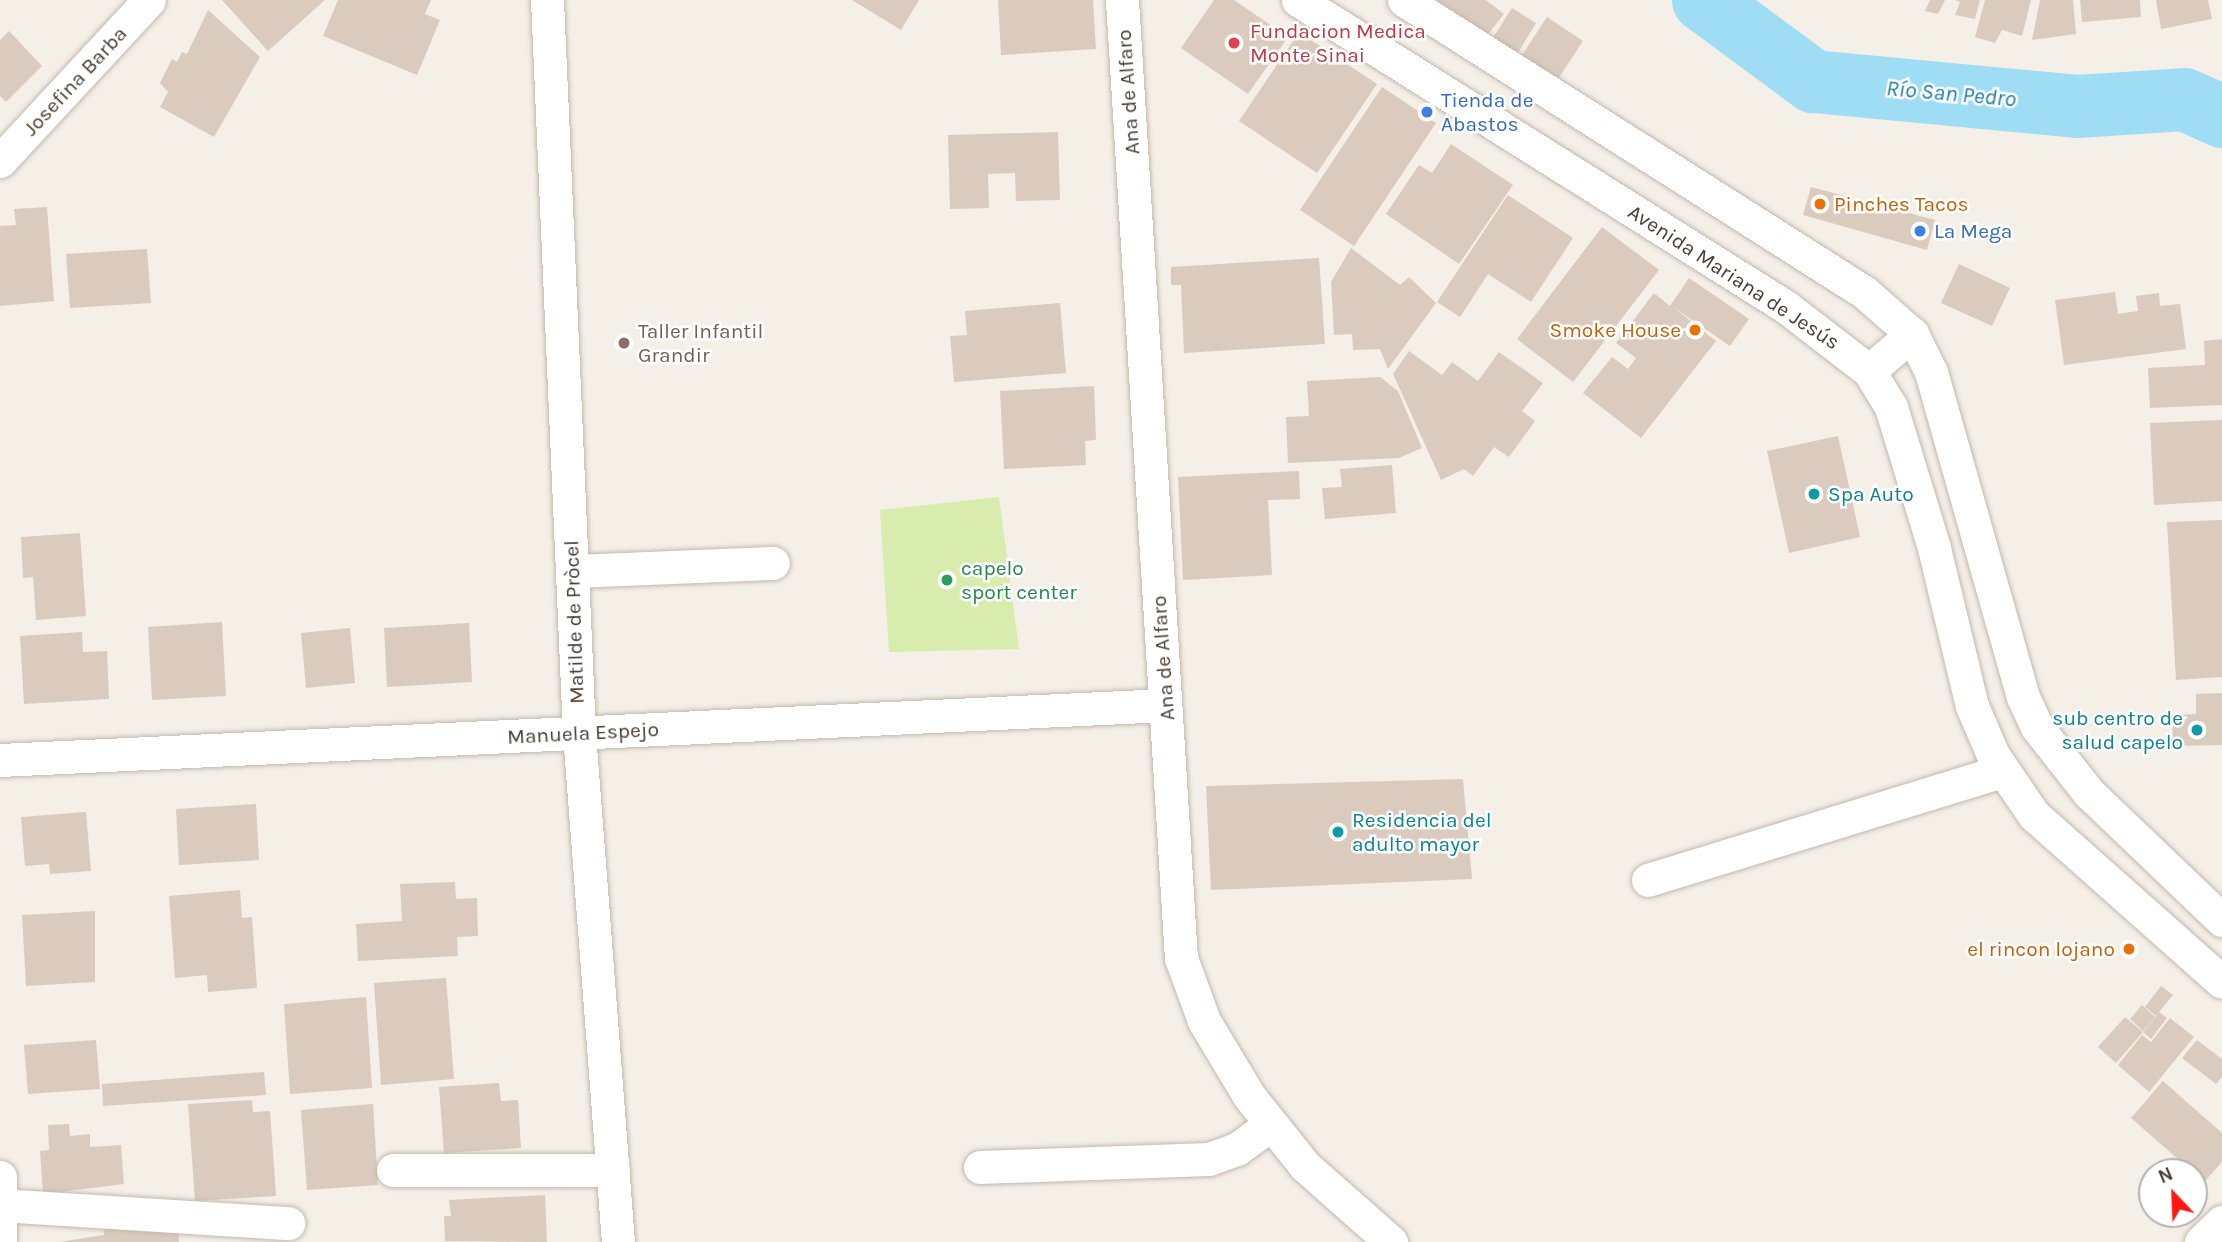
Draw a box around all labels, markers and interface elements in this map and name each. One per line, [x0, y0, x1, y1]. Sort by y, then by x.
place label: Fundacion Medica Monte Sinai [1250, 18, 1426, 68]
street label: Josefina Barba [18, 21, 132, 141]
street label: Ana de Alfaro [1111, 29, 1145, 155]
marker: Fundacion Medica Monte Sinai [1224, 33, 1244, 53]
water label: Río San Pedro [1885, 75, 2017, 113]
place label: Tienda de Abastos [1441, 87, 1533, 137]
marker: Tienda de Abastos [1419, 104, 1435, 120]
place label: Pinches Tacos [1834, 191, 1968, 217]
marker: Pinches Tacos [1812, 196, 1828, 212]
street label: Avenida Mariana de Jesús [1624, 199, 1844, 355]
place label: La Mega [1934, 218, 2012, 244]
marker: La Mega [1912, 223, 1928, 239]
place label: Smoke House [1550, 317, 1681, 343]
place label: Taller Infantil Grandir [638, 318, 763, 368]
marker: Smoke House [1687, 322, 1703, 338]
marker: Taller Infantil Grandir [616, 335, 632, 351]
place label: Spa Auto [1828, 481, 1914, 507]
marker: Spa Auto [1806, 486, 1822, 502]
street label: Matilde de Pròcel [559, 540, 589, 704]
place label: capelo sport center [961, 555, 1077, 605]
marker: capelo sport center [939, 572, 955, 588]
street label: Ana de Alfaro [1146, 595, 1180, 721]
place label: sub centro de salud capelo [2052, 705, 2183, 755]
street label: Manuela Espejo [506, 716, 660, 750]
marker: sub centro de salud capelo [2189, 722, 2205, 738]
place label: Residencia del adulto mayor [1352, 807, 1492, 857]
marker: Residencia del adulto mayor [1330, 824, 1346, 840]
place label: el rincon lojano [1967, 936, 2115, 962]
marker: el rincon lojano [2121, 941, 2137, 957]
north arrow [2138, 1158, 2208, 1228]
text: N [2155, 1163, 2176, 1188]

